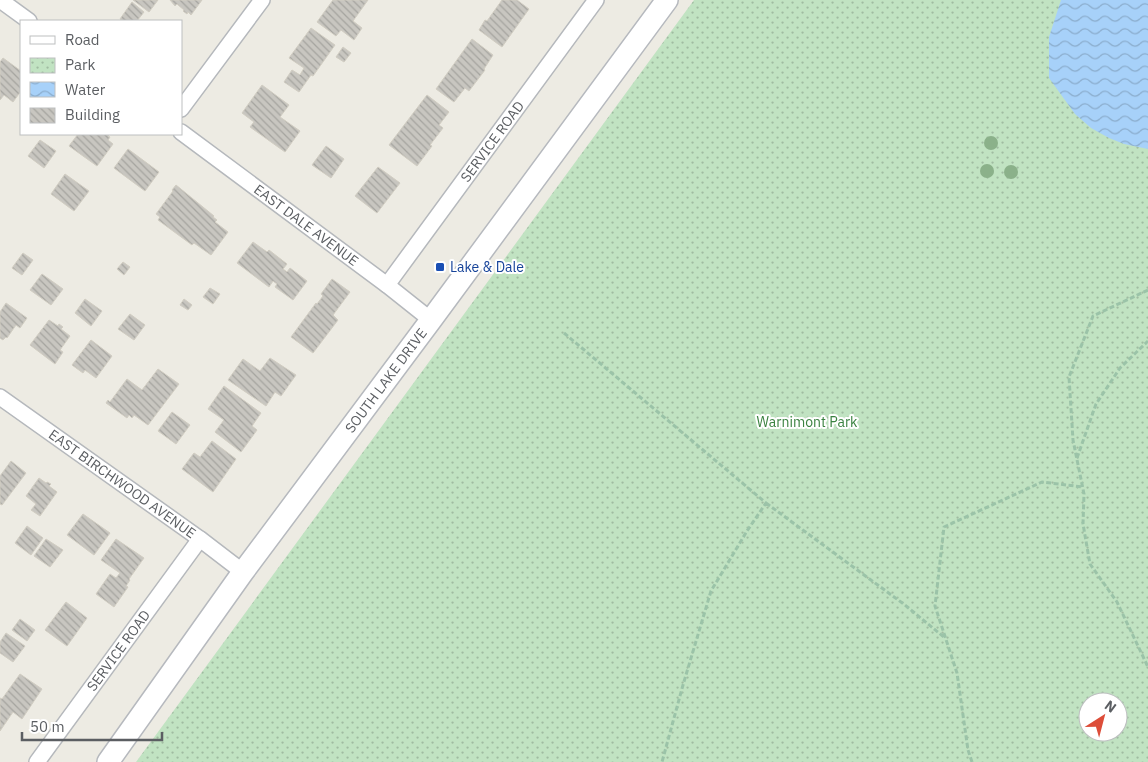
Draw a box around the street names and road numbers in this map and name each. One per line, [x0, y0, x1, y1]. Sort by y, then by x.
street label: SERVICE ROAD [457, 97, 528, 186]
street label: EAST DALE AVENUE [250, 180, 362, 270]
street label: SOUTH LAKE DRIVE [341, 325, 431, 436]
street label: EAST BIRCHWOOD AVENUE [45, 425, 199, 542]
street label: SERVICE ROAD [83, 606, 154, 695]

